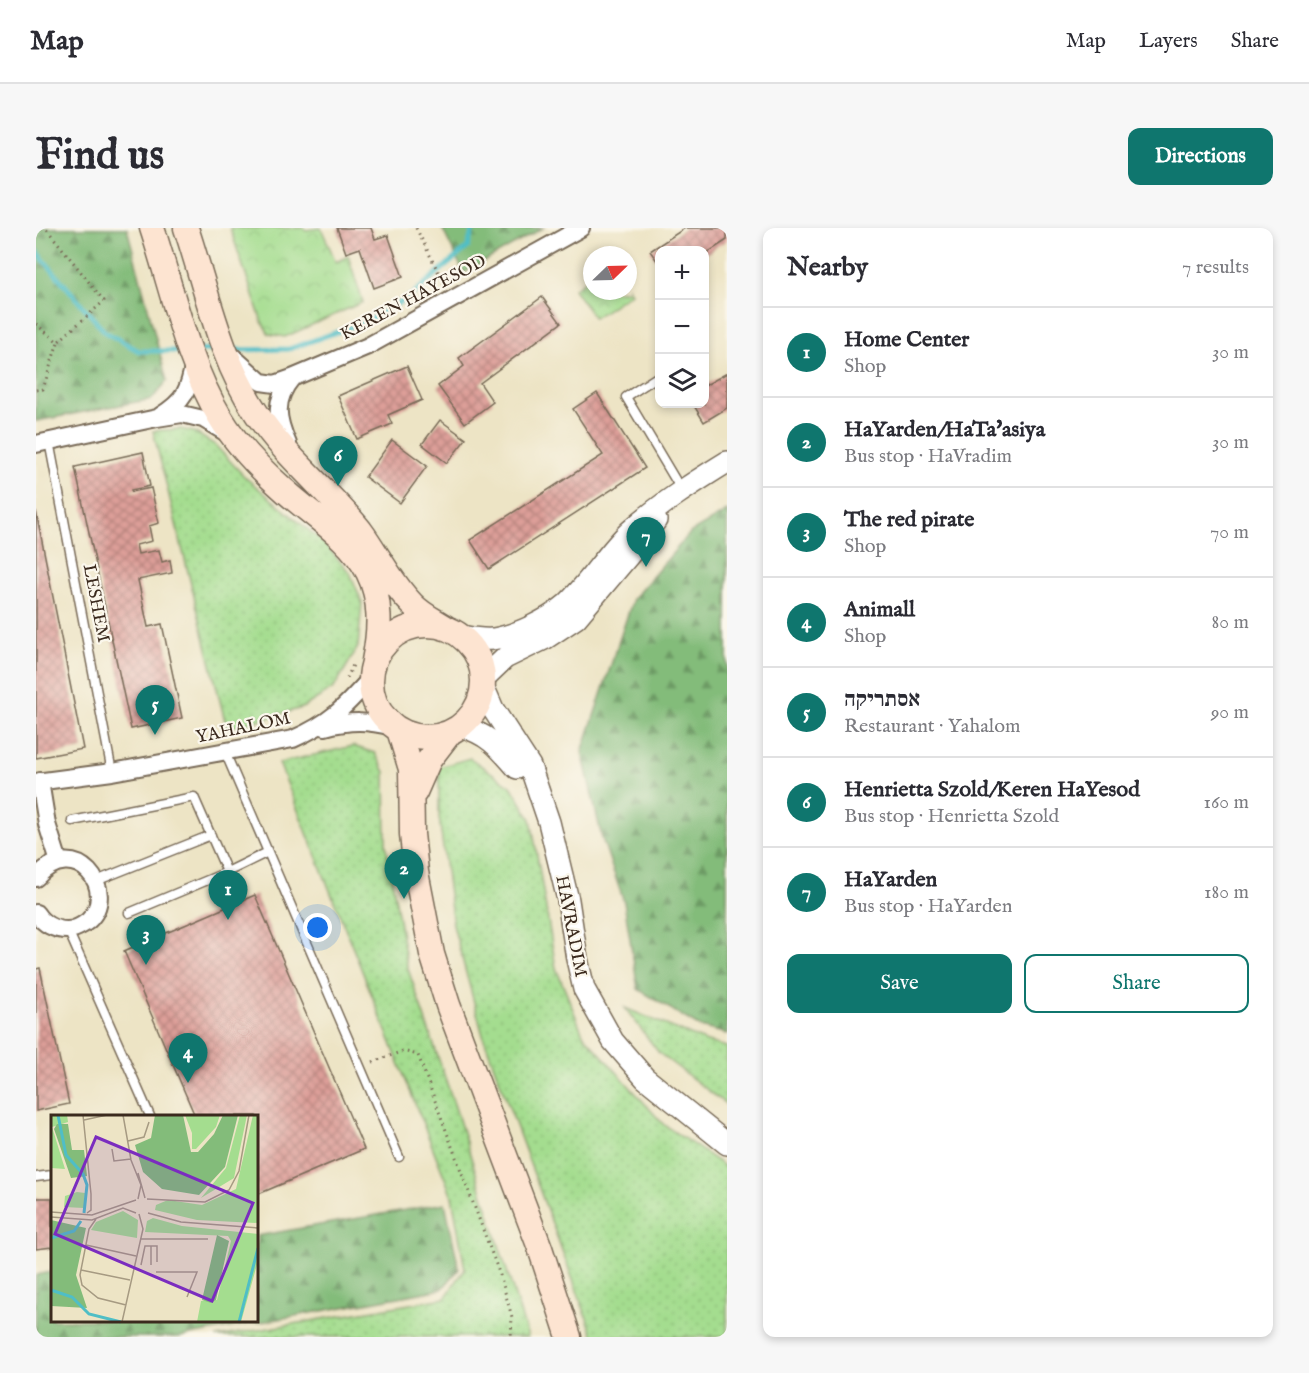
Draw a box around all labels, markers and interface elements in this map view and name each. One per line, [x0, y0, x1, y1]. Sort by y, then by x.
text: Map [30, 24, 84, 59]
text: Map [1066, 28, 1106, 55]
text: Layers [1139, 28, 1198, 55]
text: Share [1231, 28, 1279, 55]
button: Directions [1128, 128, 1273, 185]
text: Find us [36, 130, 164, 183]
north arrow [583, 246, 637, 300]
map controls [655, 246, 709, 408]
button: + [655, 246, 709, 300]
street label: KEREN HAYESOD [337, 250, 491, 346]
text: Nearby [787, 251, 868, 284]
text: 7 results [1182, 255, 1249, 280]
button: − [655, 300, 709, 354]
text: Home Center [844, 326, 969, 354]
text: 1 [803, 340, 810, 365]
text: 30 m [1212, 340, 1249, 365]
button: layers [655, 354, 709, 408]
text: Shop [844, 354, 886, 379]
text: HaYarden/HaTa'asiya [844, 416, 1045, 444]
text: 2 [802, 430, 811, 455]
text: 30 m [1212, 430, 1249, 455]
pin: 6 [318, 436, 358, 486]
text: Bus stop · HaVradim [844, 444, 1012, 469]
text: The red pirate [844, 506, 974, 534]
pin: 7 [626, 518, 666, 567]
text: 3 [803, 520, 810, 545]
text: 70 m [1210, 520, 1249, 545]
text: Shop [844, 534, 886, 559]
street label: LESHEM [77, 562, 114, 644]
text: Animall [844, 596, 915, 624]
text: 4 [802, 610, 811, 635]
text: 80 m [1212, 610, 1249, 635]
text: Shop [844, 624, 886, 649]
pin: 5 [136, 686, 174, 735]
text: אסתריקה [844, 686, 920, 714]
text: 5 [803, 700, 810, 725]
text: 90 m [1211, 700, 1249, 725]
street label: YAHALOM [194, 707, 293, 750]
text: Restaurant · Yahalom [844, 714, 1020, 739]
text: Henrietta Szold/Keren HaYesod [844, 776, 1140, 804]
text: 6 [802, 790, 811, 815]
text: 160 m [1203, 790, 1249, 815]
text: Bus stop · Henrietta Szold [844, 804, 1059, 829]
pin: 2 [384, 850, 424, 899]
text: HaYarden [844, 866, 937, 894]
pin: 1 [208, 870, 248, 920]
street label: HAVRADIM [549, 873, 592, 979]
text: 7 [802, 880, 811, 905]
text: 180 m [1204, 880, 1249, 905]
text: Bus stop · HaYarden [844, 894, 1012, 919]
your location [303, 913, 332, 942]
pin: 3 [126, 916, 166, 965]
button: Save [787, 954, 1012, 1013]
button: Share [1024, 954, 1249, 1013]
pin: 4 [168, 1034, 208, 1083]
inset map [51, 1115, 258, 1322]

